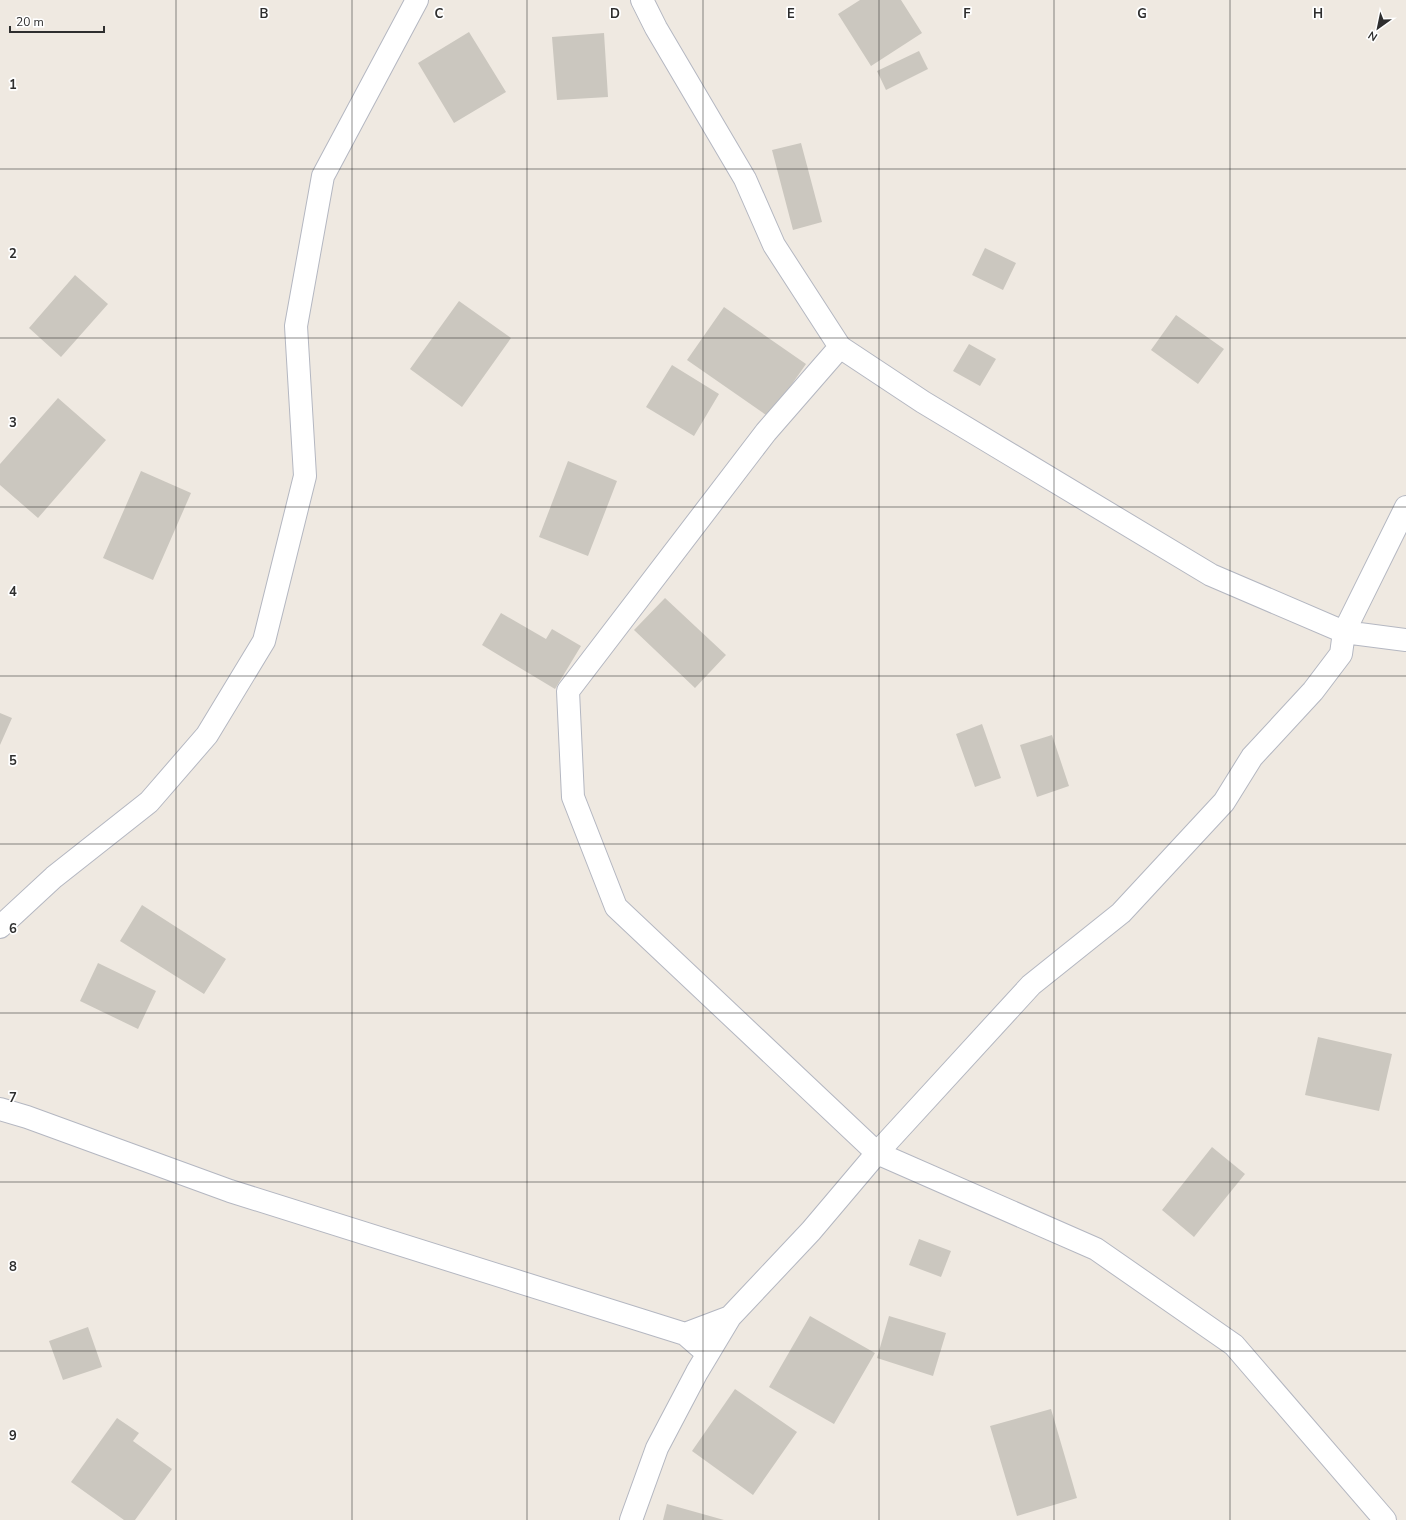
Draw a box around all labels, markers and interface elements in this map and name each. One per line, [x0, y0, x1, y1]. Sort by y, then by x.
text: B [260, 5, 269, 23]
text: C [435, 5, 444, 23]
text: D [610, 5, 620, 23]
text: E [787, 5, 795, 23]
text: F [963, 5, 971, 23]
text: G [1137, 5, 1147, 23]
text: H [1313, 5, 1323, 23]
scale bar [10, 8, 104, 34]
north arrow [1358, 8, 1398, 48]
text: 20 m [16, 14, 44, 30]
text: N [1365, 27, 1380, 44]
text: 1 [9, 76, 17, 94]
text: 2 [9, 245, 17, 263]
text: 3 [9, 414, 17, 432]
text: 4 [9, 583, 17, 601]
text: 5 [9, 752, 17, 770]
text: 6 [9, 920, 17, 938]
text: 7 [9, 1089, 17, 1107]
text: 8 [9, 1258, 17, 1276]
text: 9 [9, 1427, 17, 1445]

